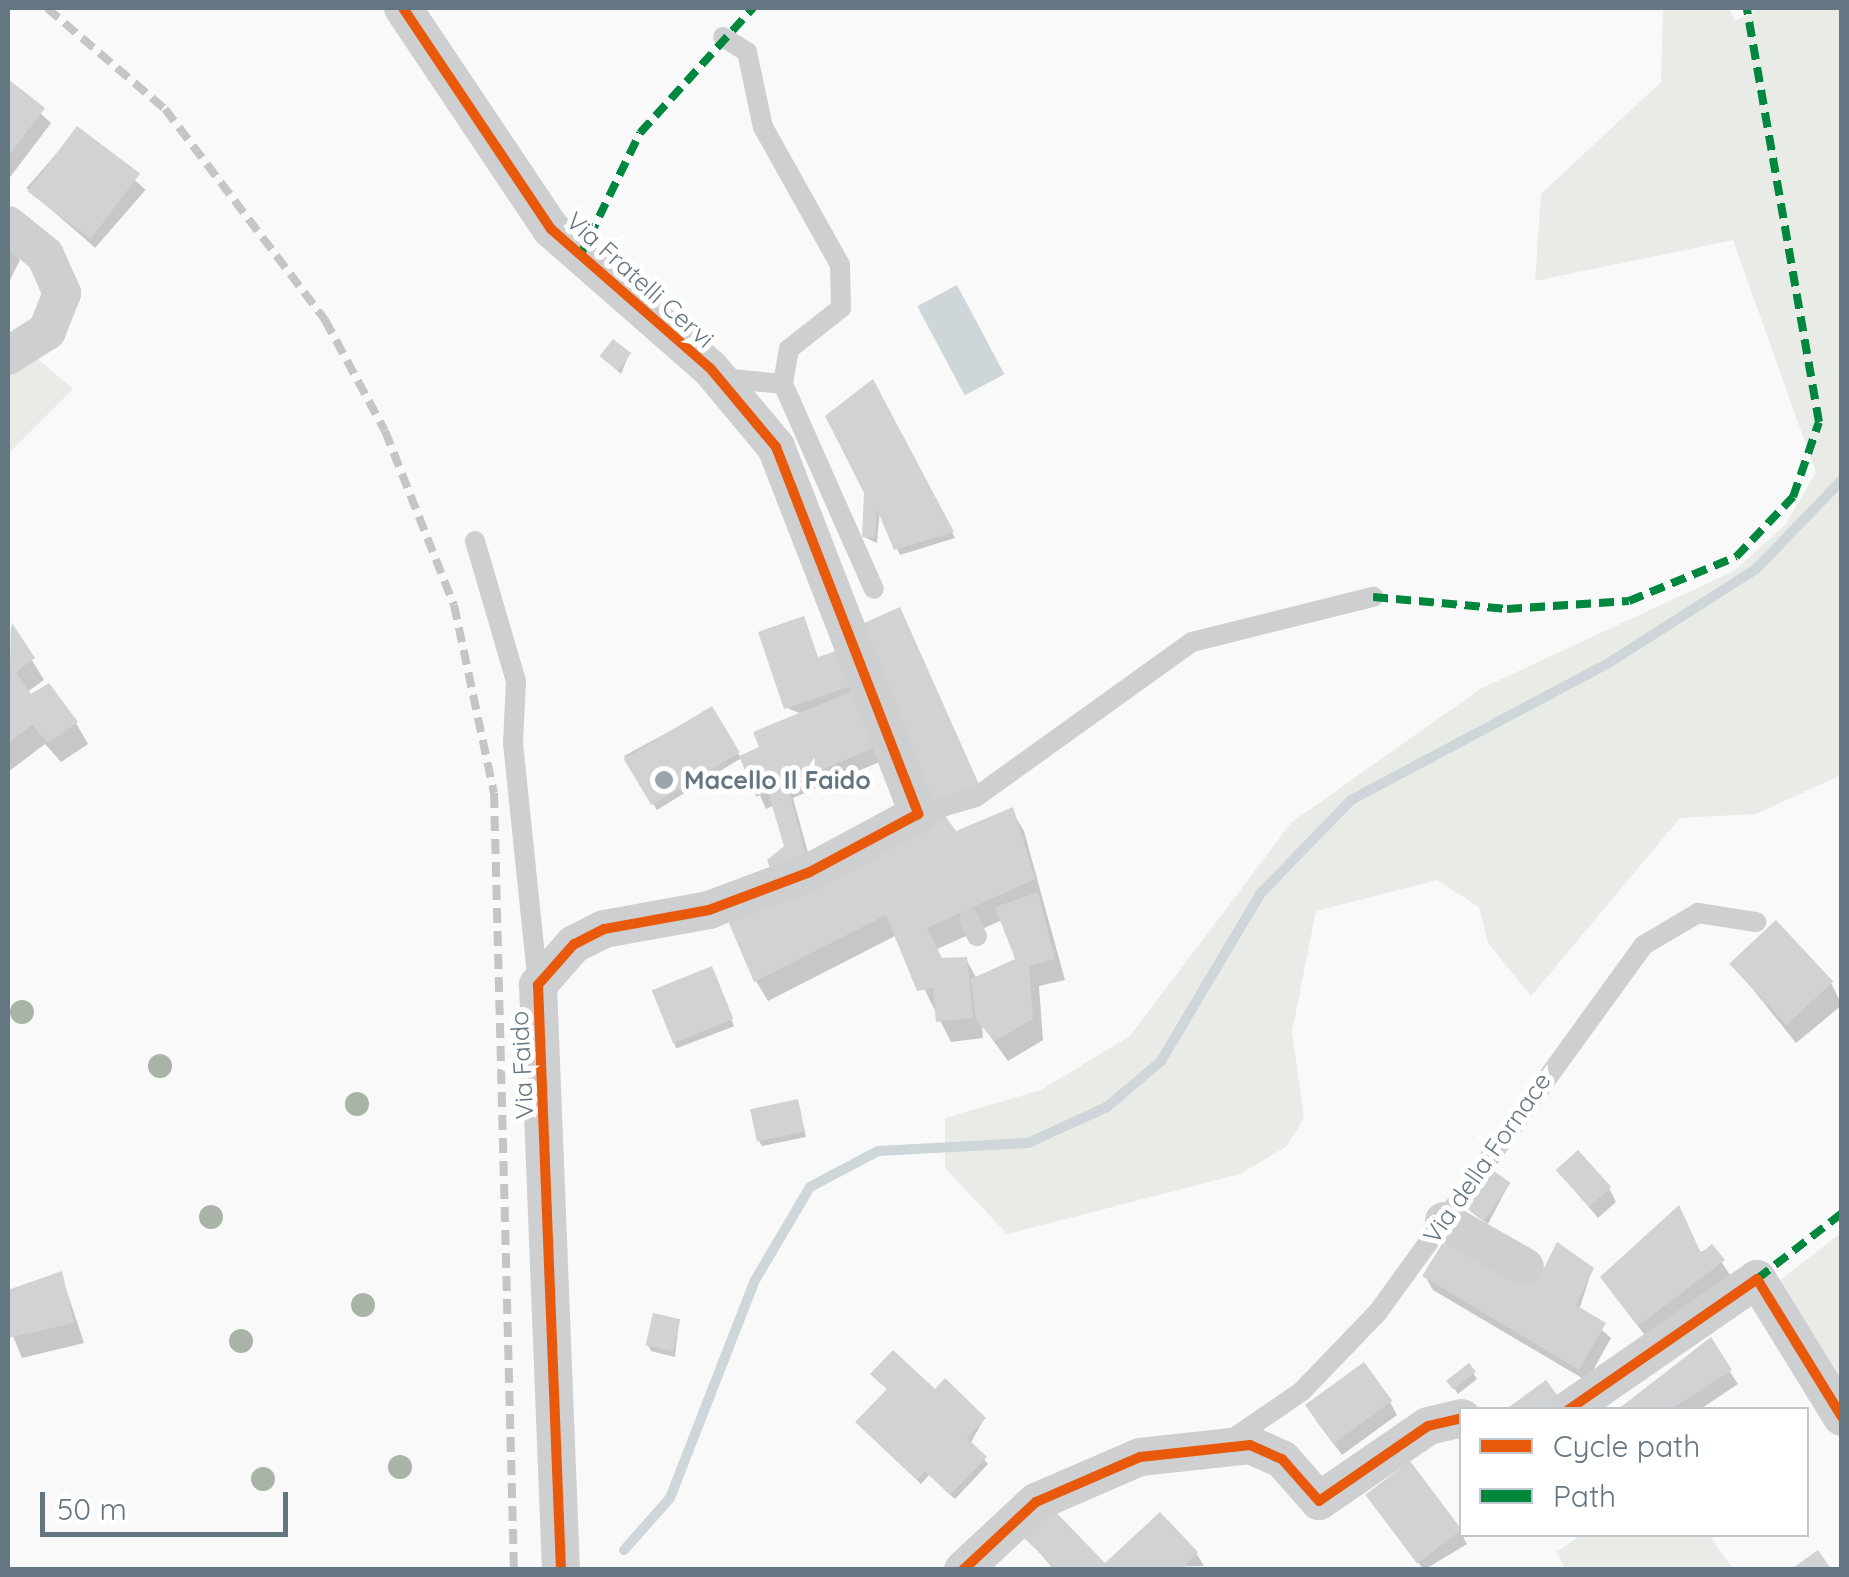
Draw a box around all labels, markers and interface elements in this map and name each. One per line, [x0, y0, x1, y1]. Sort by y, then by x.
street label: Via Fratelli Cervi [560, 206, 720, 354]
place label: Macello Il Faido [684, 765, 871, 795]
marker: Macello Il Faido [653, 769, 675, 791]
street label: Via Faido [504, 1010, 540, 1120]
street label: Via della Fornace [1417, 1067, 1557, 1249]
legend [1459, 1407, 1809, 1537]
text: Cycle path [1553, 1427, 1700, 1465]
scale bar [45, 1472, 292, 1534]
text: Path [1553, 1477, 1616, 1515]
text: 50 m [57, 1490, 127, 1528]

